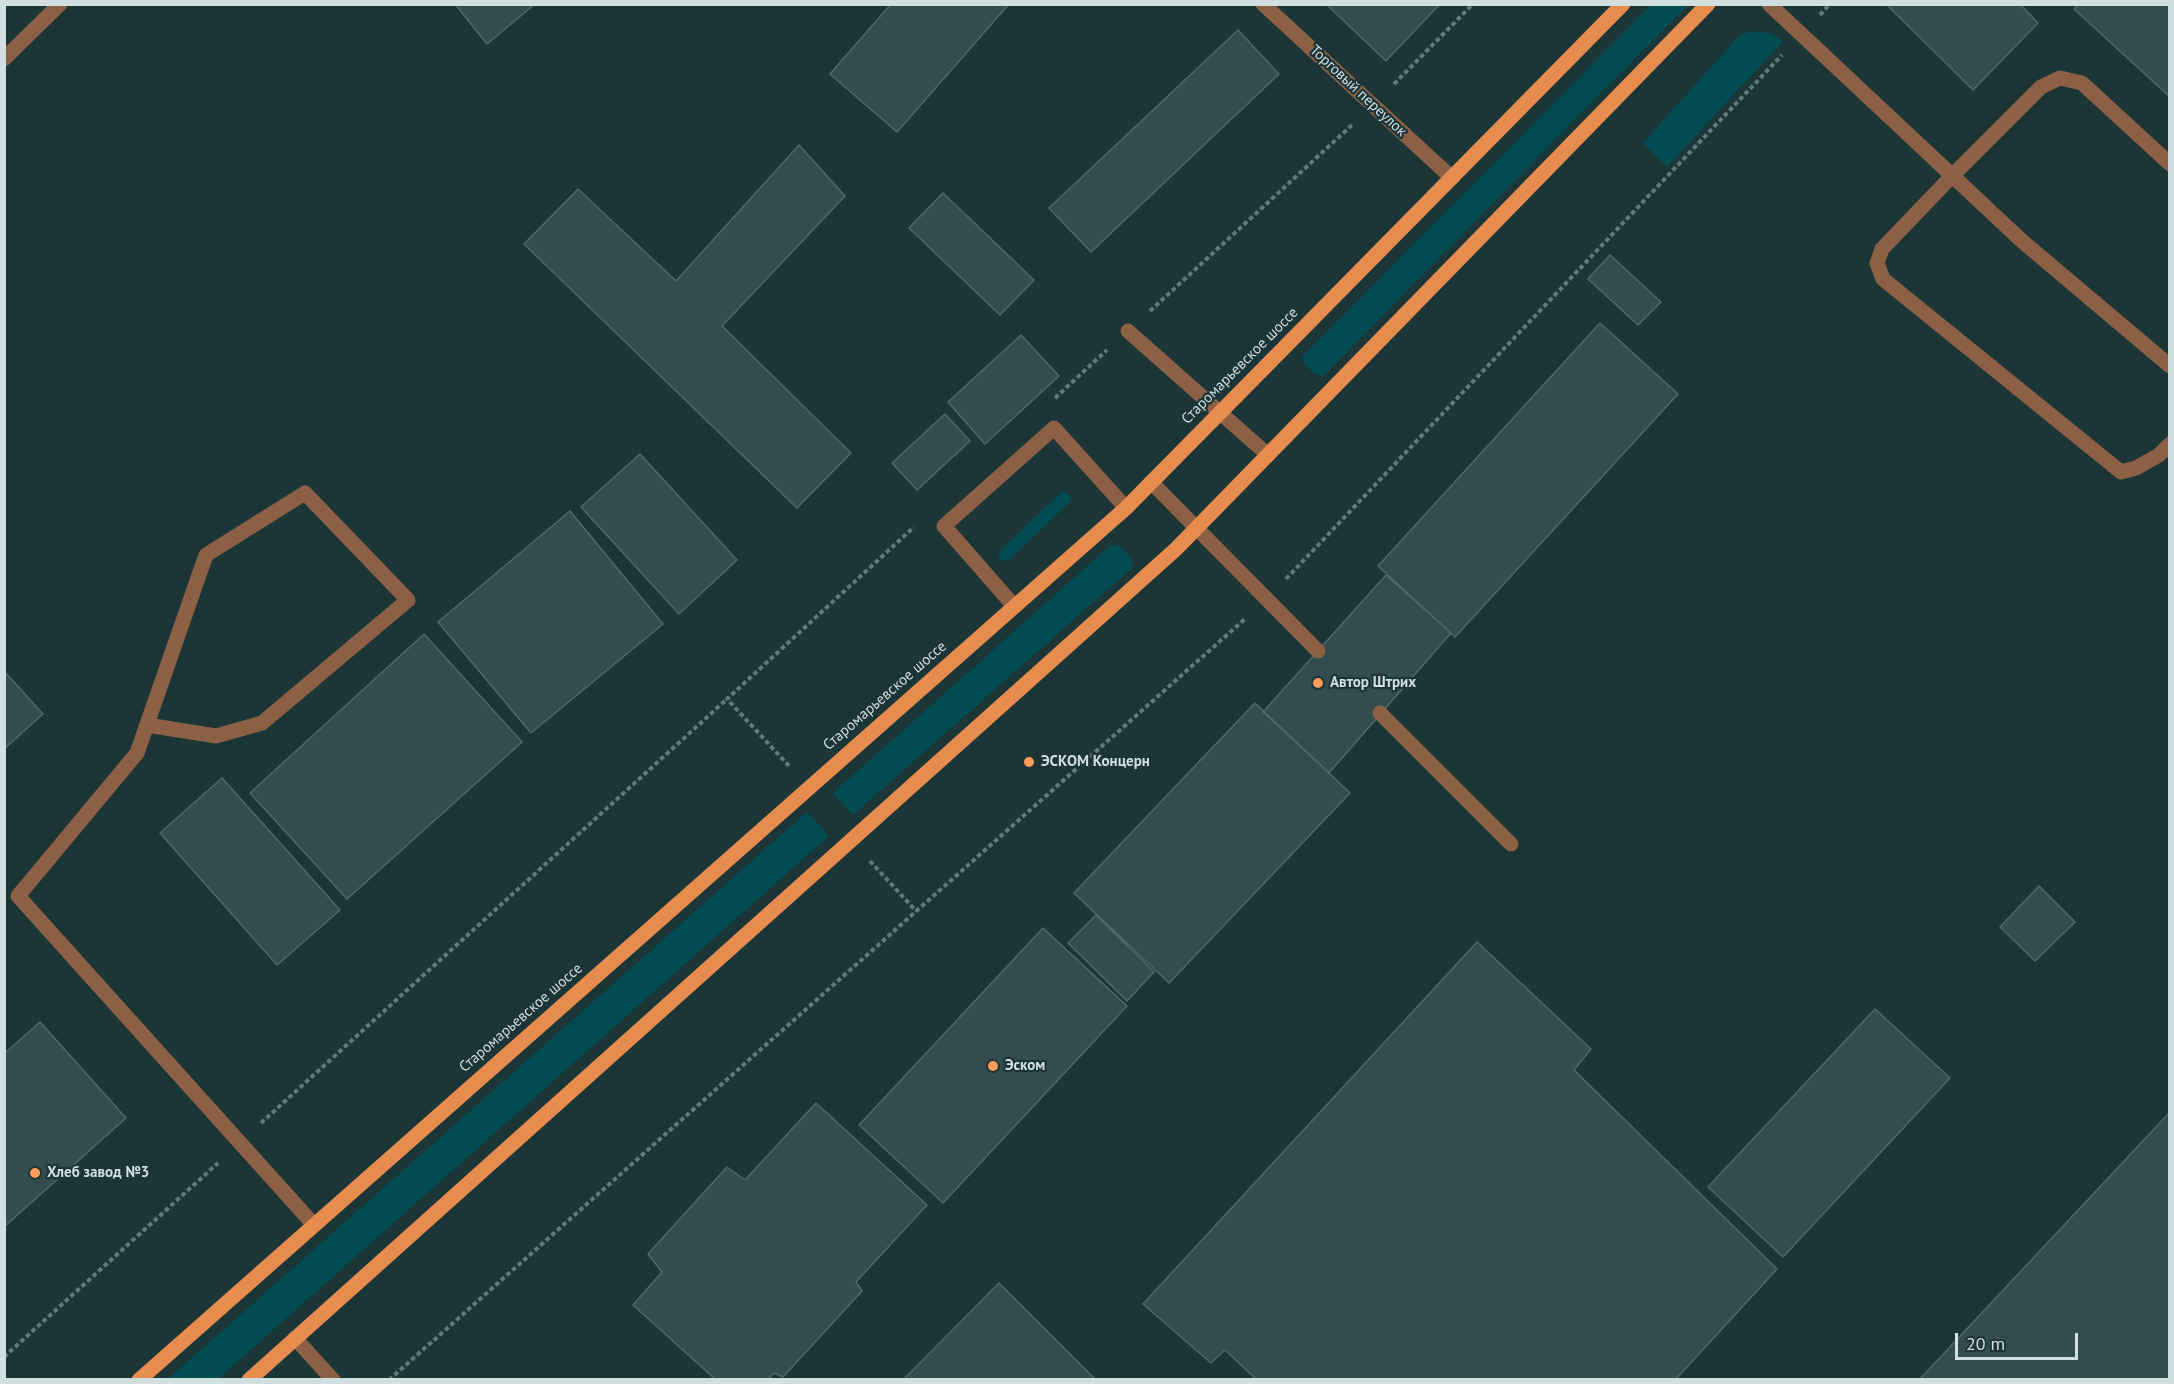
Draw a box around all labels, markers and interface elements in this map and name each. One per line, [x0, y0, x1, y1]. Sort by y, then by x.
street label: Торговый переулок [1306, 41, 1410, 141]
street label: Старомарьевское шоссе [1178, 304, 1302, 428]
street label: Старомарьевское шоссе [820, 638, 950, 754]
place label: Автор Штрих [1330, 674, 1416, 692]
marker: Автор Штрих [1311, 676, 1325, 690]
place label: ЭСКОМ Концерн [1041, 753, 1150, 771]
marker: ЭСКОМ Концерн [1022, 755, 1036, 769]
street label: Старомарьевское шоссе [456, 960, 586, 1076]
place label: Эском [1005, 1057, 1045, 1075]
marker: Эском [986, 1059, 1000, 1073]
place label: Хлеб завод №3 [47, 1164, 149, 1182]
marker: Хлеб завод №3 [28, 1166, 42, 1180]
scale bar [1958, 1321, 2081, 1359]
text: 20 m [1966, 1332, 2005, 1355]

